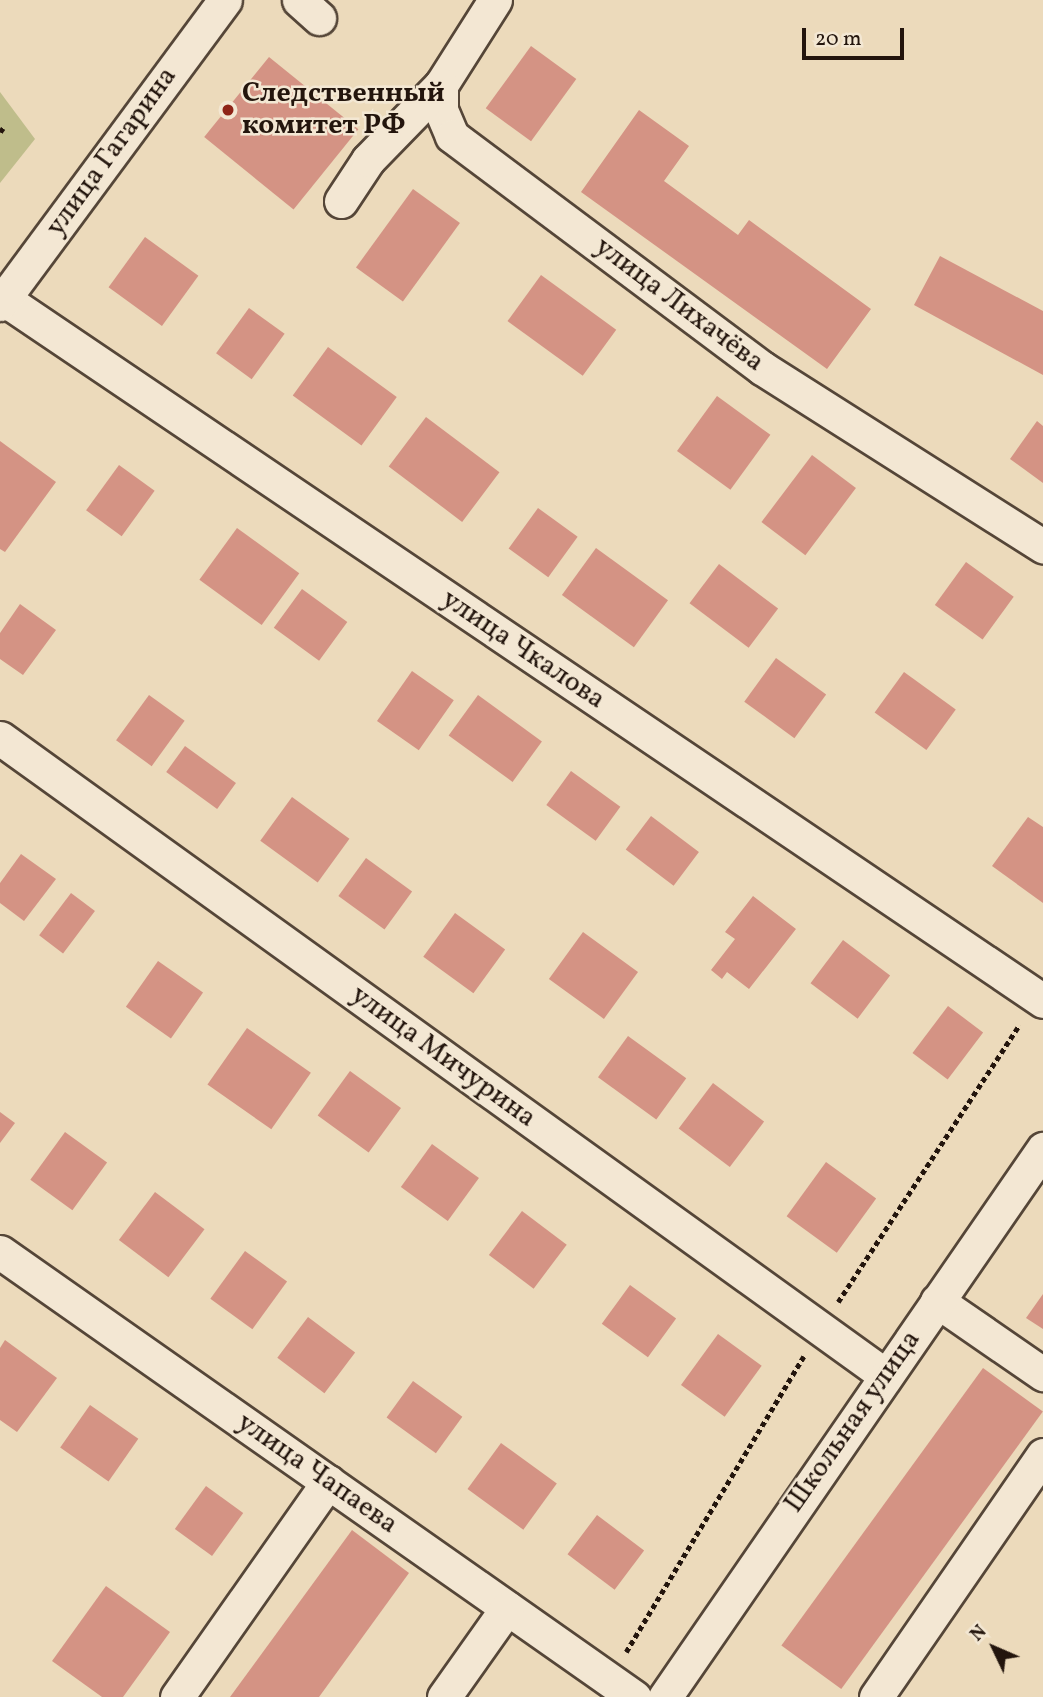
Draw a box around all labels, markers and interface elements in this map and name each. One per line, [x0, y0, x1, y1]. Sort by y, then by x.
scale bar [805, 14, 906, 58]
text: 20 m [815, 25, 861, 54]
street label: улица Гагарина [39, 61, 185, 243]
place label: Следственный комитет РФ [242, 77, 445, 143]
marker: Следственный комитет РФ [220, 102, 236, 118]
street label: улица Лихачёва [588, 230, 770, 380]
street label: улица Чкалова [435, 583, 611, 717]
street label: улица Мичурина [344, 979, 542, 1135]
street label: Школьная улица [777, 1324, 929, 1520]
street label: улица Чапаева [230, 1406, 404, 1542]
north arrow [959, 1613, 1029, 1683]
text: N [965, 1619, 993, 1647]

